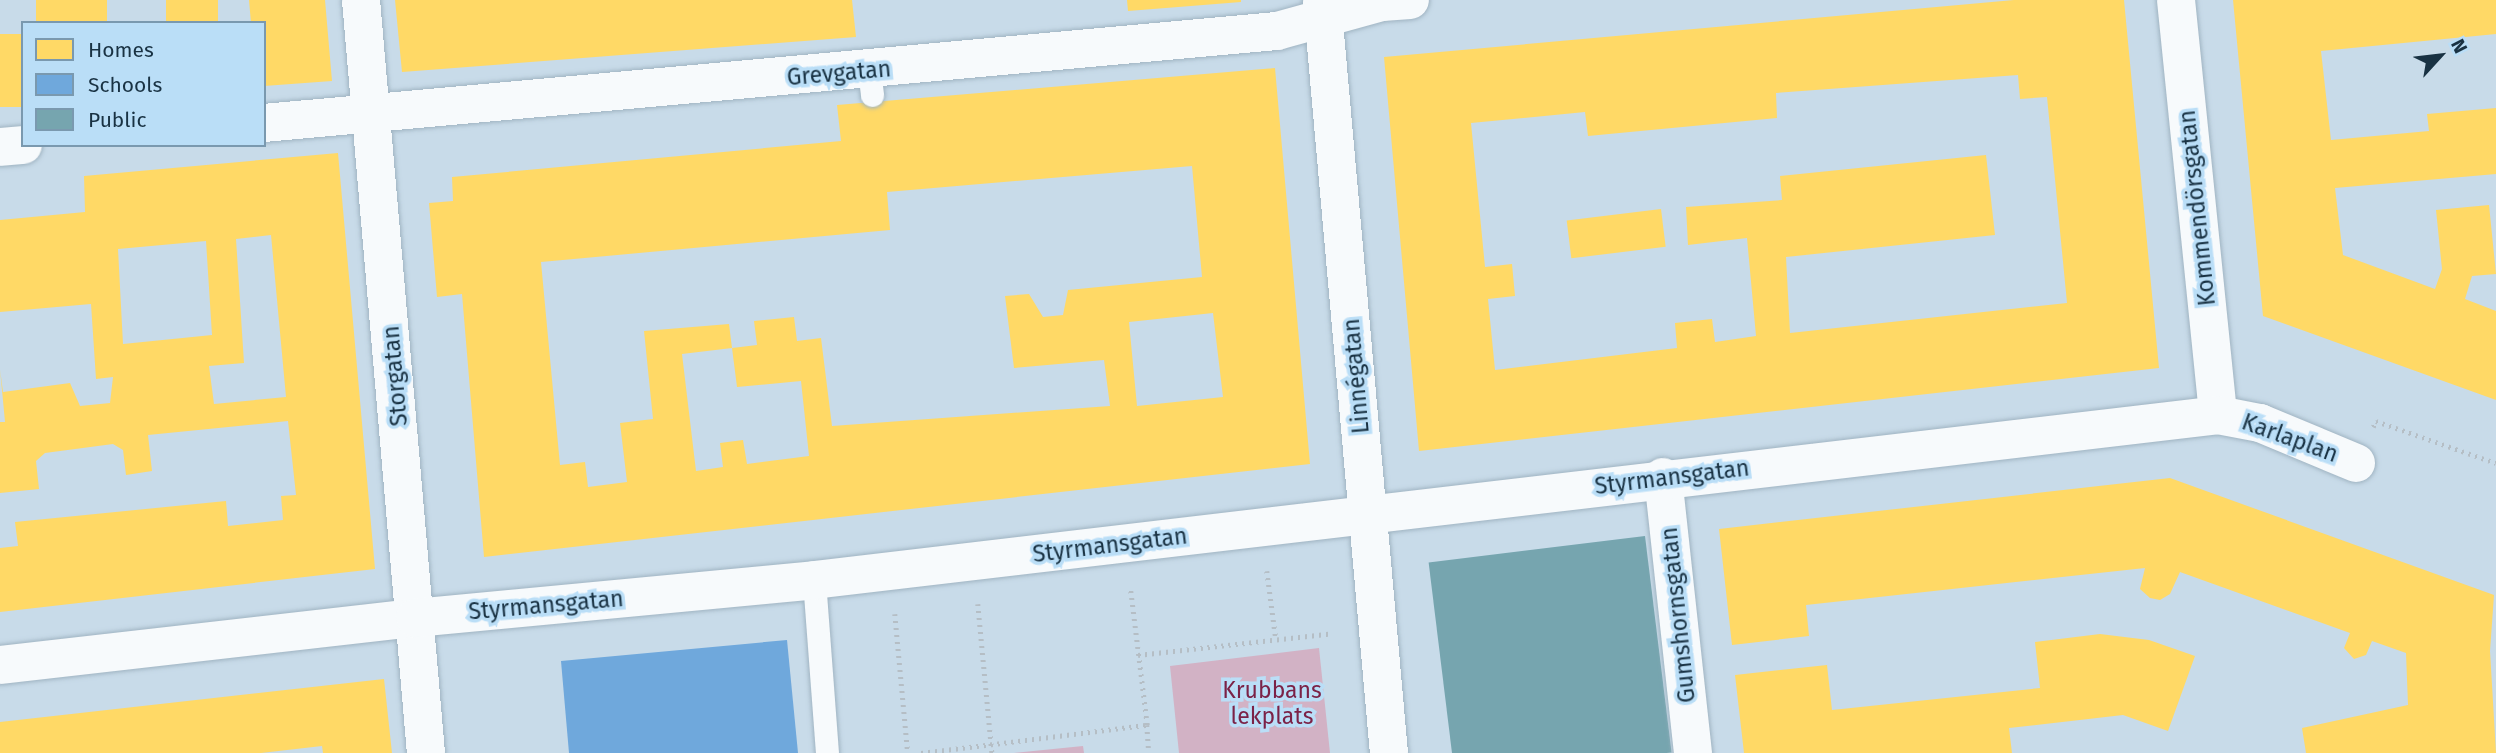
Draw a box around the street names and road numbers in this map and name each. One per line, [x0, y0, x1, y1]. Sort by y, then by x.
street label: Grevgatan [786, 55, 892, 91]
street label: Kommendörsgatan [2173, 109, 2221, 307]
street label: Linnégatan [1337, 317, 1375, 435]
street label: Storgatan [377, 325, 413, 427]
street label: Karlaplan [2238, 408, 2342, 468]
street label: Styrmansgatan [1593, 454, 1751, 500]
street label: Styrmansgatan [1031, 522, 1189, 568]
street label: Gumshornsgatan [1655, 526, 1701, 704]
street label: Styrmansgatan [467, 584, 625, 626]

